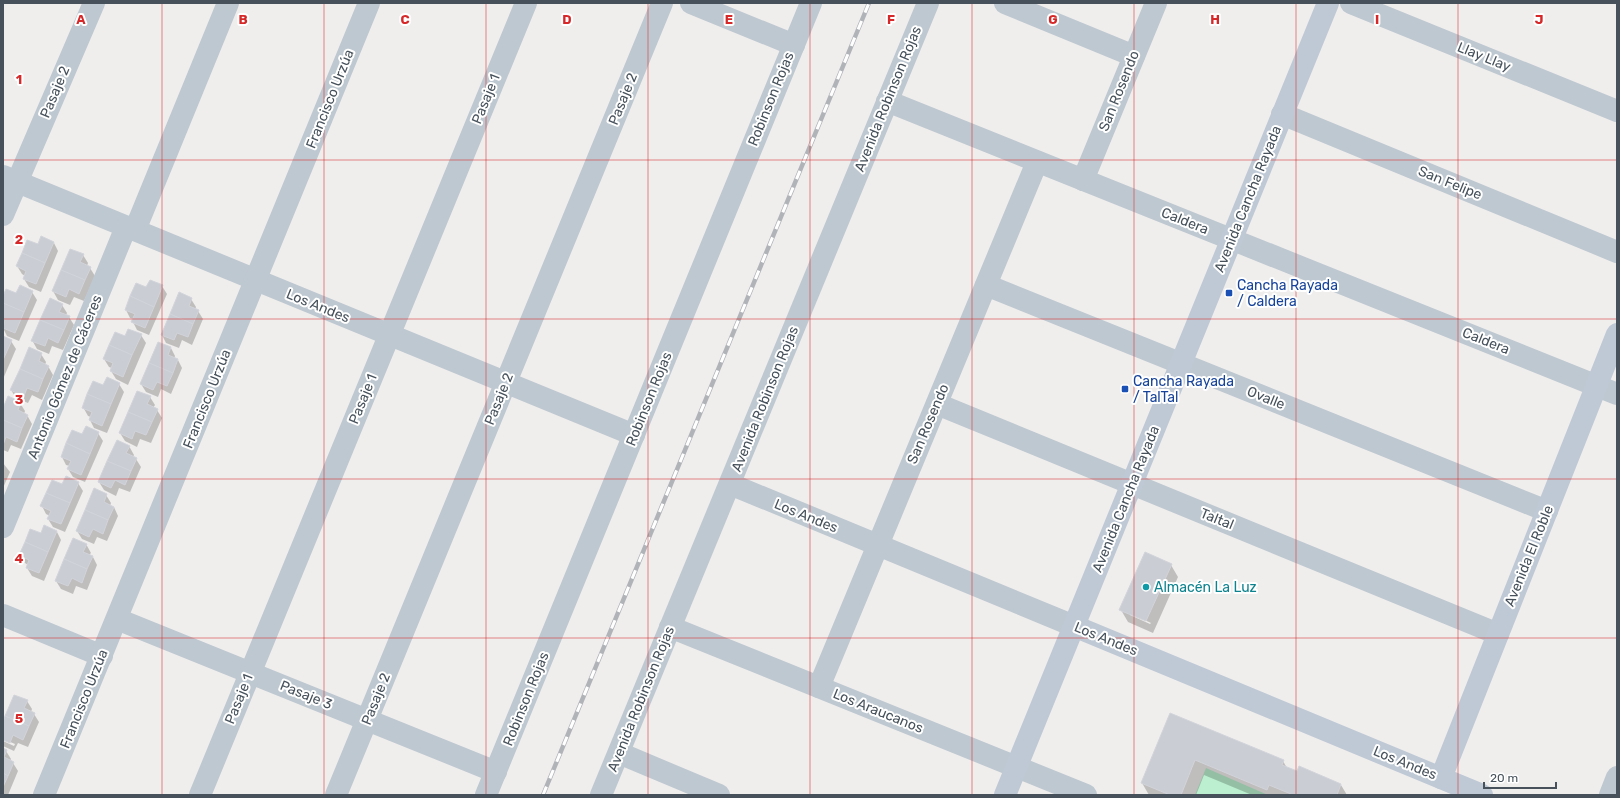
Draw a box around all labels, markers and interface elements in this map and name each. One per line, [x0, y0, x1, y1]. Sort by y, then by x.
text: A [76, 12, 86, 27]
text: B [238, 12, 248, 27]
text: C [400, 12, 410, 27]
text: D [562, 12, 572, 27]
text: E [725, 12, 733, 27]
text: F [887, 12, 895, 27]
text: G [1048, 12, 1058, 27]
text: H [1210, 12, 1220, 27]
text: I [1375, 12, 1379, 27]
text: J [1535, 12, 1543, 27]
street label: Avenida Robinson Rojas [851, 24, 925, 174]
street label: Llay Llay [1455, 39, 1513, 76]
street label: Francisco Urzúa [302, 47, 358, 151]
street label: San Rosendo [1095, 48, 1143, 134]
street label: Robinson Rojas [744, 49, 798, 149]
street label: Pasaje 2 [37, 64, 73, 120]
street label: Pasaje 2 [605, 70, 641, 128]
text: 1 [16, 72, 22, 87]
street label: Pasaje 1 [468, 72, 504, 126]
street label: Avenida Cancha Rayada [1211, 123, 1285, 275]
street label: San Felipe [1416, 163, 1484, 204]
street label: Caldera [1159, 204, 1211, 238]
text: 2 [15, 232, 23, 247]
place label: Cancha Rayada / Caldera [1237, 277, 1338, 310]
street label: Los Andes [284, 286, 352, 326]
marker: Cancha Rayada / Caldera [1224, 288, 1234, 298]
street label: Antonio Gómez de Cáceres [24, 292, 106, 462]
street label: Avenida Robinson Rojas [728, 324, 802, 474]
street label: Caldera [1460, 324, 1512, 358]
street label: Francisco Urzúa [179, 347, 235, 451]
street label: Robinson Rojas [622, 349, 676, 449]
street label: Pasaje 2 [481, 370, 517, 428]
street label: Pasaje 1 [345, 372, 381, 426]
place label: Cancha Rayada / TalTal [1133, 373, 1234, 406]
street label: San Rosendo [904, 381, 952, 467]
street label: Ovalle [1245, 383, 1288, 413]
marker: Cancha Rayada / TalTal [1120, 384, 1130, 394]
text: 3 [15, 392, 24, 407]
street label: Avenida Cancha Rayada [1089, 423, 1163, 575]
street label: Los Andes [772, 496, 840, 536]
street label: Avenida El Roble [1501, 503, 1557, 609]
street label: Taltal [1198, 505, 1236, 533]
text: 4 [15, 551, 24, 566]
place label: Almacén La Luz [1154, 579, 1257, 596]
marker: Almacén La Luz [1141, 582, 1151, 592]
street label: Los Andes [1072, 619, 1140, 659]
street label: Avenida Robinson Rojas [604, 624, 678, 774]
street label: Francisco Urzúa [56, 647, 112, 751]
street label: Robinson Rojas [499, 649, 553, 749]
street label: Pasaje 2 [358, 670, 394, 728]
street label: Pasaje 1 [221, 672, 257, 726]
street label: Pasaje 3 [277, 677, 335, 713]
street label: Los Araucanos [830, 685, 926, 737]
text: 5 [15, 711, 23, 726]
street label: Los Andes [1371, 743, 1439, 783]
scale bar [1484, 764, 1556, 790]
text: 20 m [1490, 771, 1518, 785]

